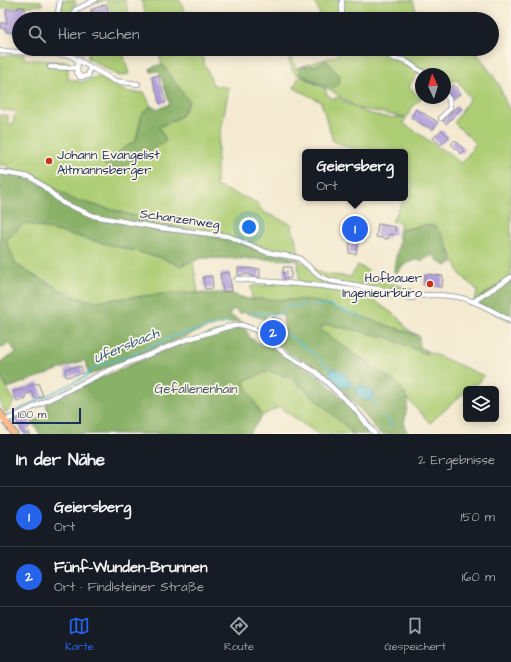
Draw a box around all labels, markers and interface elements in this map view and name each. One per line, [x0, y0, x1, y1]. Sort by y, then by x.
search box [12, 12, 499, 56]
icon: search [26, 23, 48, 45]
text: Hier suchen [58, 24, 139, 45]
north arrow [415, 68, 451, 104]
place label: Johann Evangelist Altmannsberger [57, 146, 160, 180]
popup [302, 149, 408, 201]
marker: Johann Evangelist Altmannsberger [44, 156, 54, 166]
text: Geiersberg [316, 156, 394, 177]
text: Ort [316, 177, 338, 195]
street label: Schanzenweg [139, 204, 221, 235]
pin: 1 [342, 214, 368, 244]
your location [239, 217, 259, 237]
place label: Hofbauer Ingenieurbüro [342, 269, 423, 303]
marker: Hofbauer Ingenieurbüro [425, 279, 435, 289]
pin: 2 [260, 318, 286, 348]
water label: Ufersbach [91, 323, 163, 369]
park label: Gefallenenhain [154, 380, 238, 398]
map controls [463, 386, 499, 422]
button: layers [463, 386, 499, 422]
scale bar [12, 406, 81, 425]
text: 100 m [18, 407, 46, 422]
text: In der Nähe [16, 448, 105, 472]
text: 2 Ergebnisse [418, 451, 495, 469]
text: Geiersberg [54, 497, 131, 518]
text: 1 [28, 508, 30, 526]
text: 150 m [461, 508, 495, 526]
text: Ort [54, 518, 75, 536]
text: Fünf-Wunden-Brunnen [54, 557, 207, 578]
text: 2 [25, 568, 33, 586]
text: 160 m [462, 568, 495, 586]
text: Ort · Findlsteiner Straße [54, 578, 204, 596]
tab: Karte [65, 615, 94, 654]
tab: Route [224, 615, 254, 654]
tab: Gespeichert [384, 615, 446, 654]

